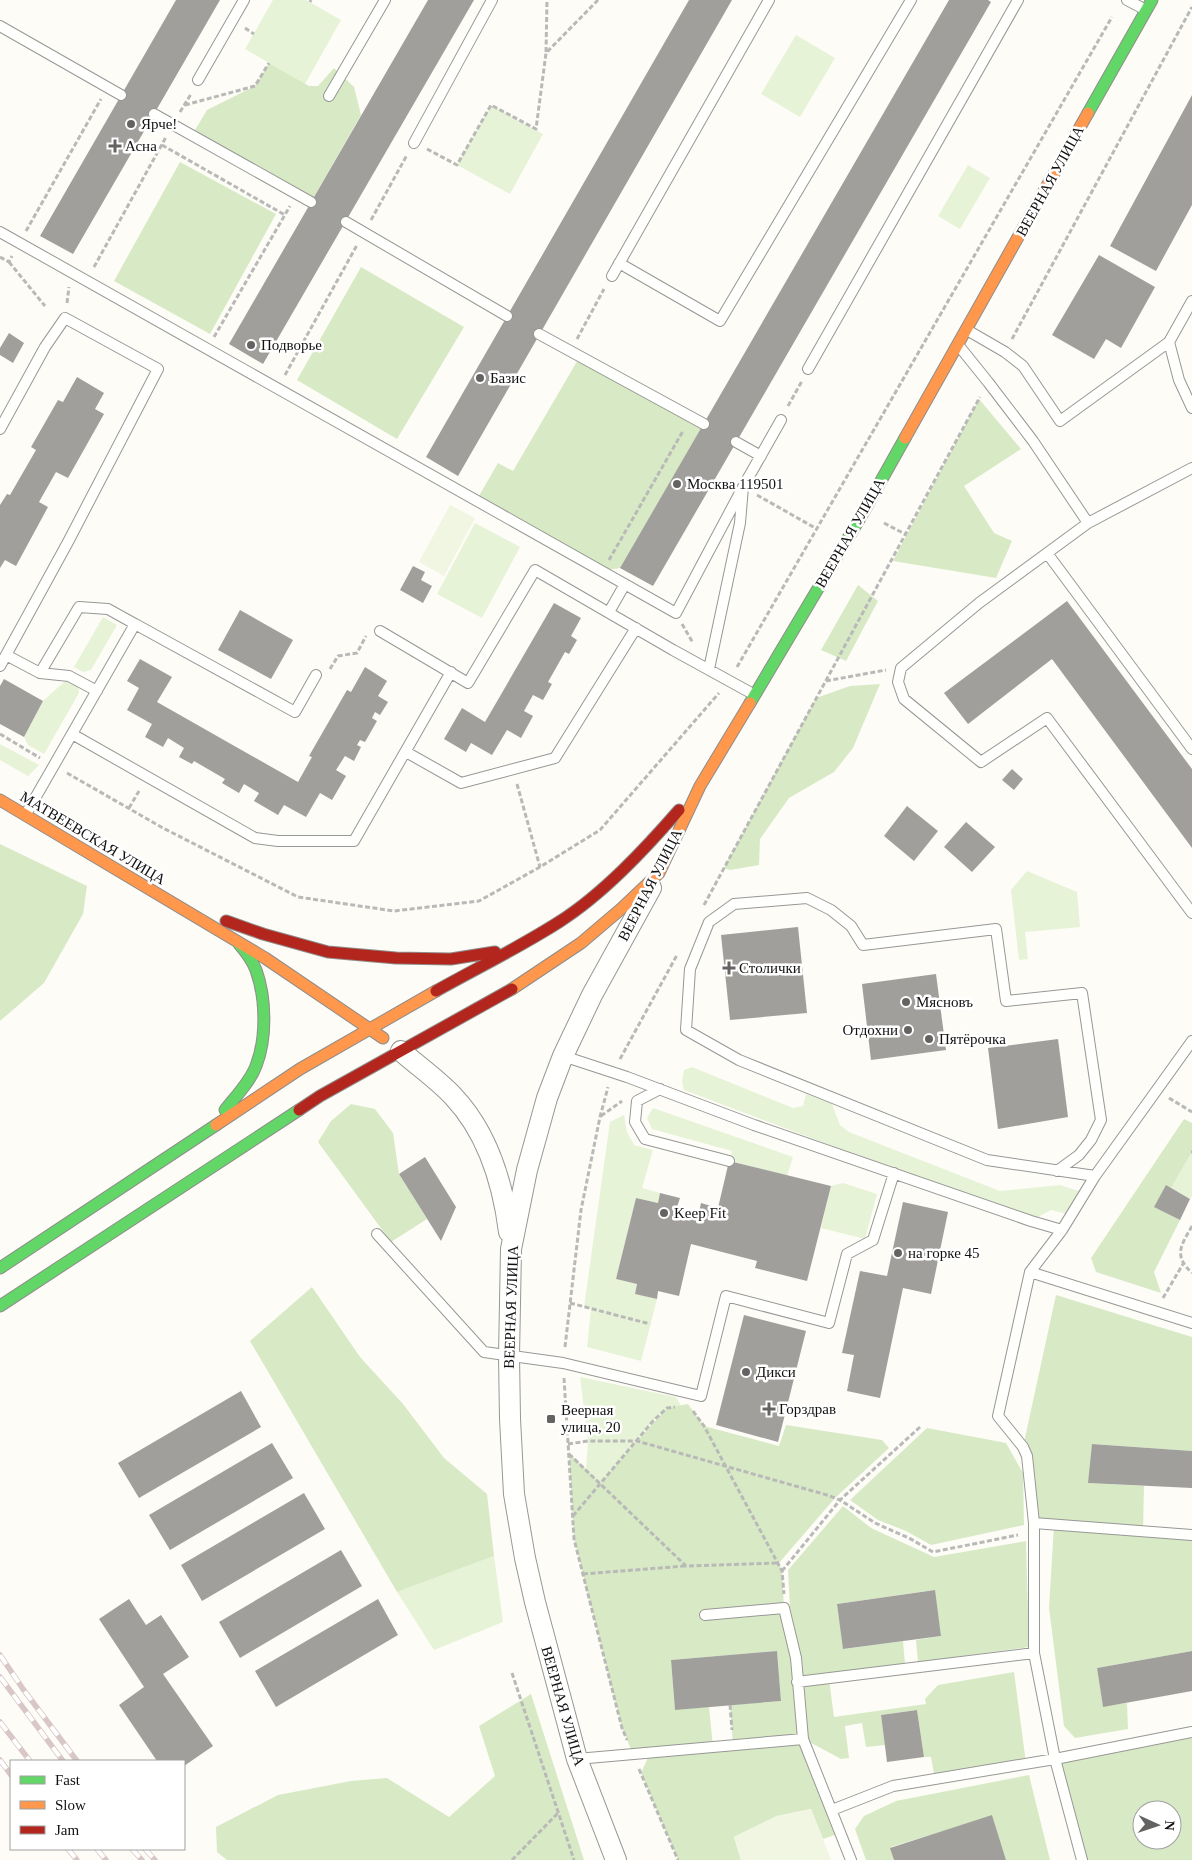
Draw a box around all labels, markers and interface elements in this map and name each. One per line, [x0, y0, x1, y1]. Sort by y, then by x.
place label: Ярче! [141, 116, 177, 132]
marker: Ярче! [125, 118, 137, 130]
street label: ВЕЕРНАЯ УЛИЦА [1013, 123, 1087, 239]
place label: Асна [125, 138, 157, 154]
marker: Асна [109, 140, 121, 152]
place label: Подворье [261, 337, 322, 353]
marker: Подворье [245, 339, 257, 351]
place label: Базис [490, 370, 526, 386]
marker: Базис [474, 372, 486, 384]
street label: ВЕЕРНАЯ УЛИЦА [812, 475, 888, 591]
place label: Москва 119501 [687, 476, 784, 492]
marker: Москва 119501 [671, 478, 683, 490]
street label: МАТВЕЕВСКАЯ УЛИЦА [18, 788, 169, 888]
street label: ВЕЕРНАЯ УЛИЦА [615, 826, 685, 944]
place label: Столички [739, 960, 801, 976]
marker: Столички [723, 962, 735, 974]
place label: Мясновъ [916, 994, 973, 1010]
marker: Мясновъ [900, 996, 912, 1008]
place label: Отдохни [842, 1022, 898, 1038]
marker: Отдохни [902, 1024, 914, 1036]
place label: Пятёрочка [939, 1031, 1006, 1047]
marker: Пятёрочка [923, 1033, 935, 1045]
place label: Keep Fit [674, 1205, 727, 1221]
marker: Keep Fit [658, 1207, 670, 1219]
street label: ВЕЕРНАЯ УЛИЦА [501, 1245, 521, 1369]
place label: на горке 45 [908, 1245, 980, 1261]
marker: на горке 45 [892, 1247, 904, 1259]
place label: Дикси [756, 1364, 796, 1380]
marker: Дикси [740, 1366, 752, 1378]
place label: Горздрав [779, 1401, 836, 1417]
place label: Веерная улица, 20 [561, 1402, 621, 1435]
marker: Горздрав [763, 1403, 775, 1415]
marker: Веерная улица, 20 [545, 1413, 557, 1425]
street label: ВЕЕРНАЯ УЛИЦА [538, 1644, 588, 1768]
legend [10, 1760, 185, 1850]
text: Fast [55, 1772, 81, 1788]
text: Slow [55, 1797, 86, 1813]
north arrow [1132, 1800, 1182, 1850]
text: N [1162, 1820, 1177, 1831]
text: Jam [55, 1822, 79, 1838]

